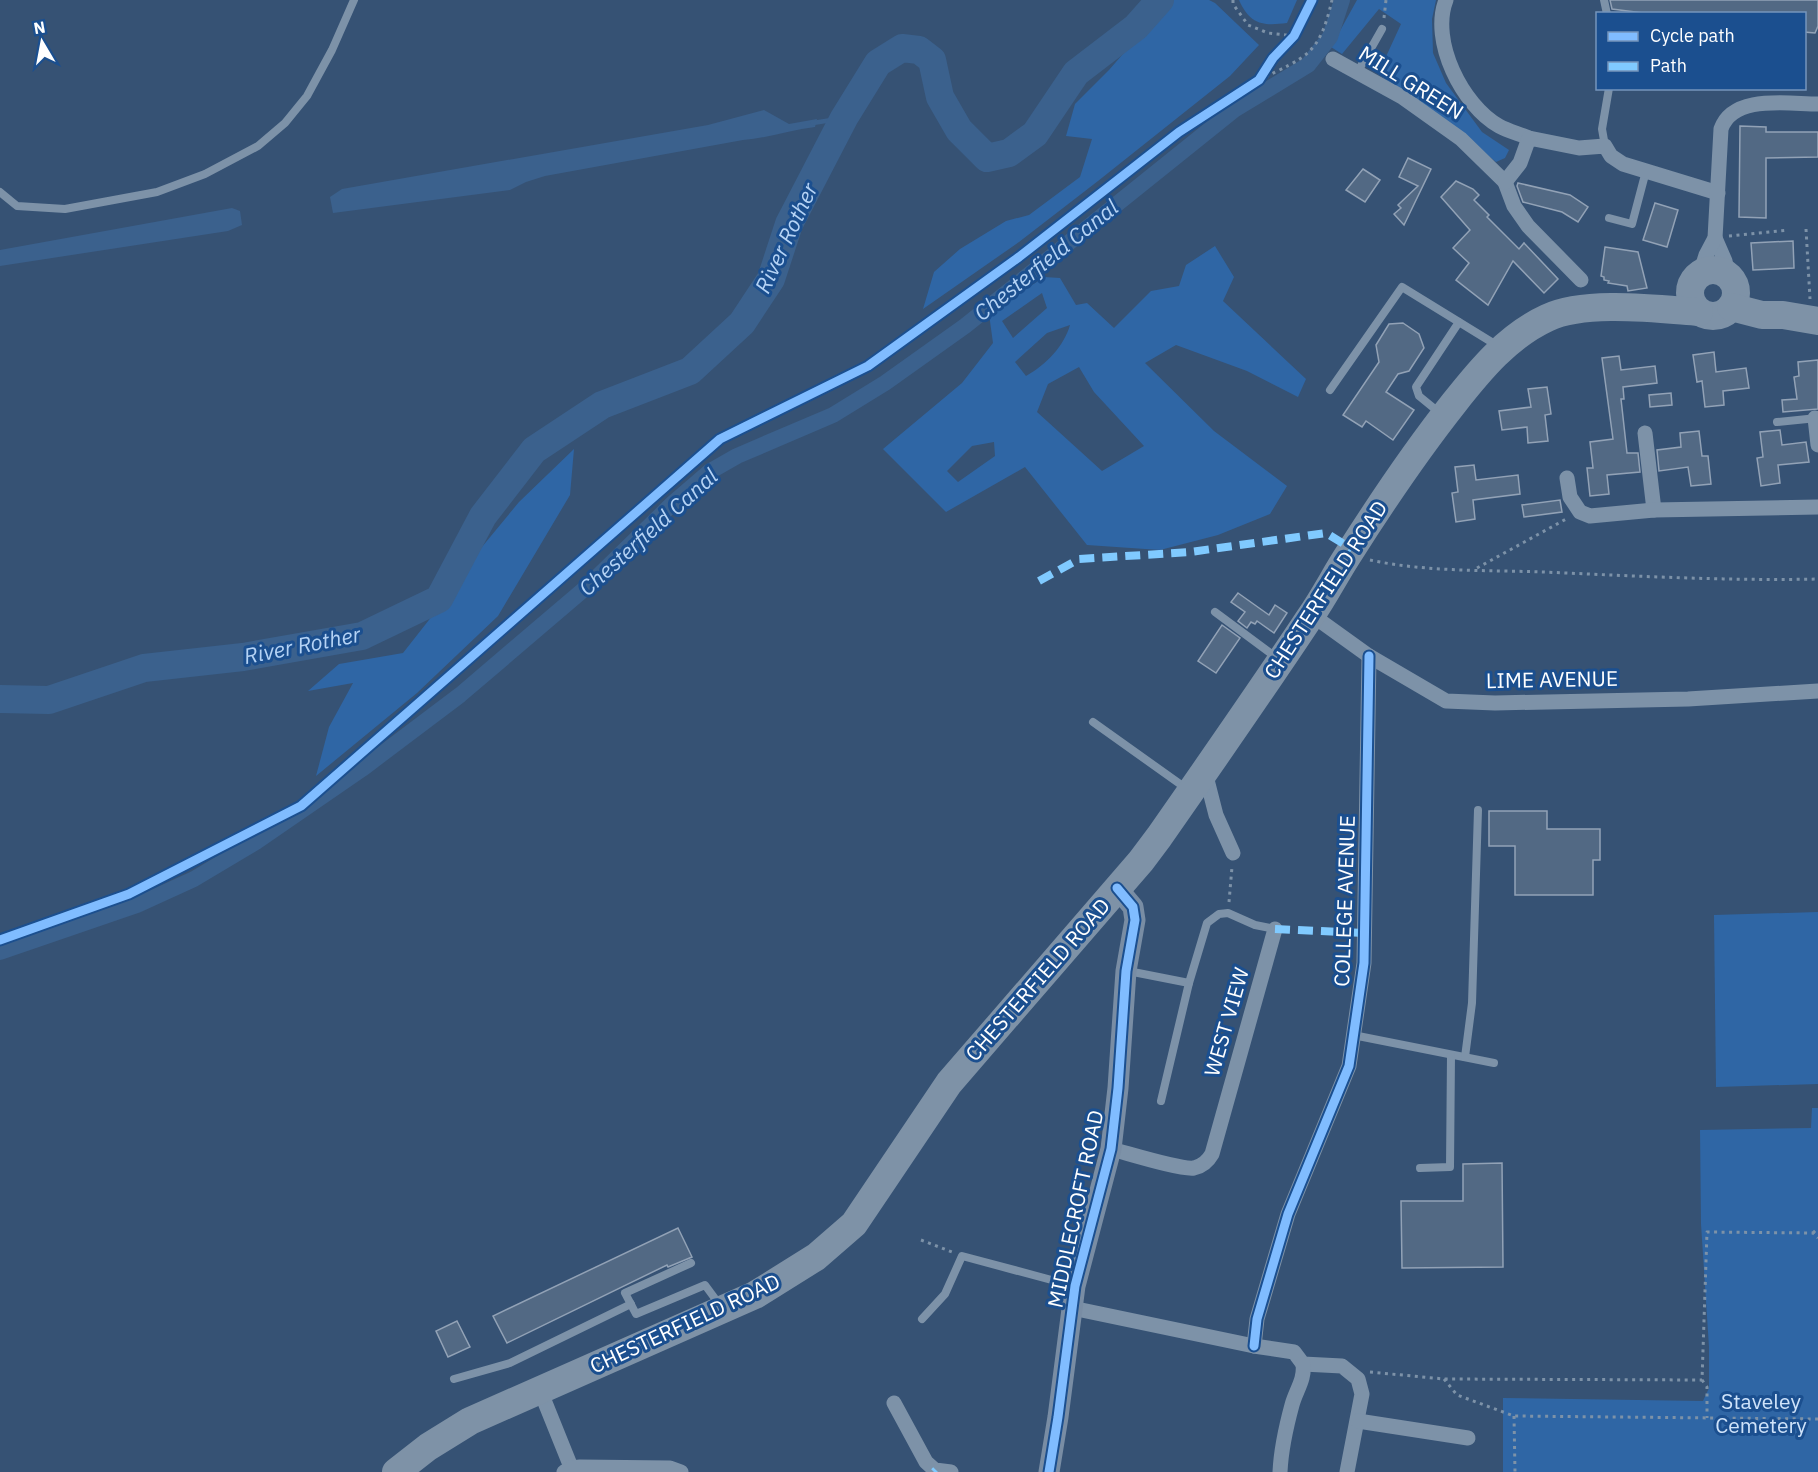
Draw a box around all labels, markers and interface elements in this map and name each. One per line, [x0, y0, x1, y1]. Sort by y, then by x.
north arrow [12, 12, 72, 72]
legend [1596, 12, 1806, 90]
text: N [32, 16, 47, 38]
text: Cycle path [1650, 24, 1735, 47]
street label: MILL GREEN [1354, 39, 1469, 126]
text: Path [1650, 54, 1687, 77]
water label: River Rother [747, 177, 824, 298]
water label: Chesterfield Canal [968, 192, 1124, 327]
water label: Chesterfield Canal [572, 461, 723, 602]
street label: CHESTERFIELD ROAD [1257, 495, 1393, 684]
water label: River Rother [241, 619, 364, 670]
street label: LIME AVENUE [1486, 664, 1618, 694]
street label: COLLEGE AVENUE [1327, 815, 1361, 987]
street label: CHESTERFIELD ROAD [959, 892, 1116, 1067]
street label: WEST VIEW [1197, 964, 1255, 1079]
street label: MIDDLECROFT ROAD [1040, 1107, 1110, 1310]
street label: CHESTERFIELD ROAD [585, 1267, 784, 1380]
park label: Staveley Cemetery [1715, 1387, 1807, 1439]

